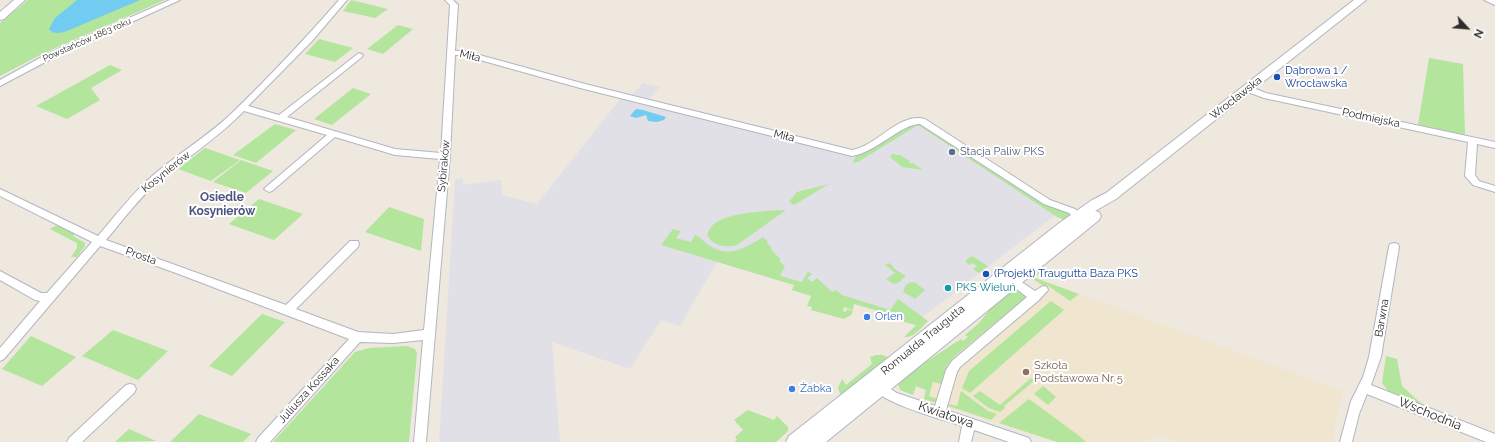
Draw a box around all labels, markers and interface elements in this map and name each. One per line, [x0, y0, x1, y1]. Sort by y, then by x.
north arrow [1447, 8, 1487, 48]
street label: Powstańców 1863 roku [41, 16, 133, 64]
text: N [1471, 27, 1486, 40]
street label: Miła [458, 47, 482, 65]
place label: Dąbrowa 1 / Wrocławska [1285, 64, 1347, 90]
marker: Dąbrowa 1 / Wrocławska [1272, 72, 1282, 82]
street label: Wrocławska [1207, 74, 1265, 122]
street label: Podmiejska [1341, 105, 1401, 131]
street label: Miła [772, 127, 796, 145]
street label: Sybiraków [435, 139, 453, 193]
place label: Stacja Paliw PKS [960, 145, 1044, 159]
marker: Stacja Paliw PKS [947, 147, 957, 157]
street label: Kosynierów [139, 148, 193, 196]
district label: Osiedle Kosynierów [189, 190, 255, 218]
street label: Prosta [124, 244, 158, 268]
place label: (Projekt) Traugutta Baza PKS [994, 267, 1138, 281]
marker: (Projekt) Traugutta Baza PKS [981, 269, 991, 279]
place label: PKS Wieluń [956, 281, 1016, 295]
marker: PKS Wieluń [943, 283, 953, 293]
street label: Barwna [1372, 298, 1392, 338]
street label: Romualda Traugutta [879, 302, 967, 378]
place label: Orlen [875, 310, 903, 324]
marker: Orlen [862, 312, 872, 322]
street label: Juliusza Kossaka [276, 354, 342, 426]
place label: Szkoła Podstawowa Nr 5 [1034, 359, 1123, 385]
marker: Szkoła Podstawowa Nr 5 [1021, 367, 1031, 377]
place label: Żabka [800, 382, 832, 396]
marker: Żabka [787, 384, 797, 394]
street label: Wschodnia [1396, 394, 1464, 434]
street label: Kwiatowa [916, 398, 976, 432]

